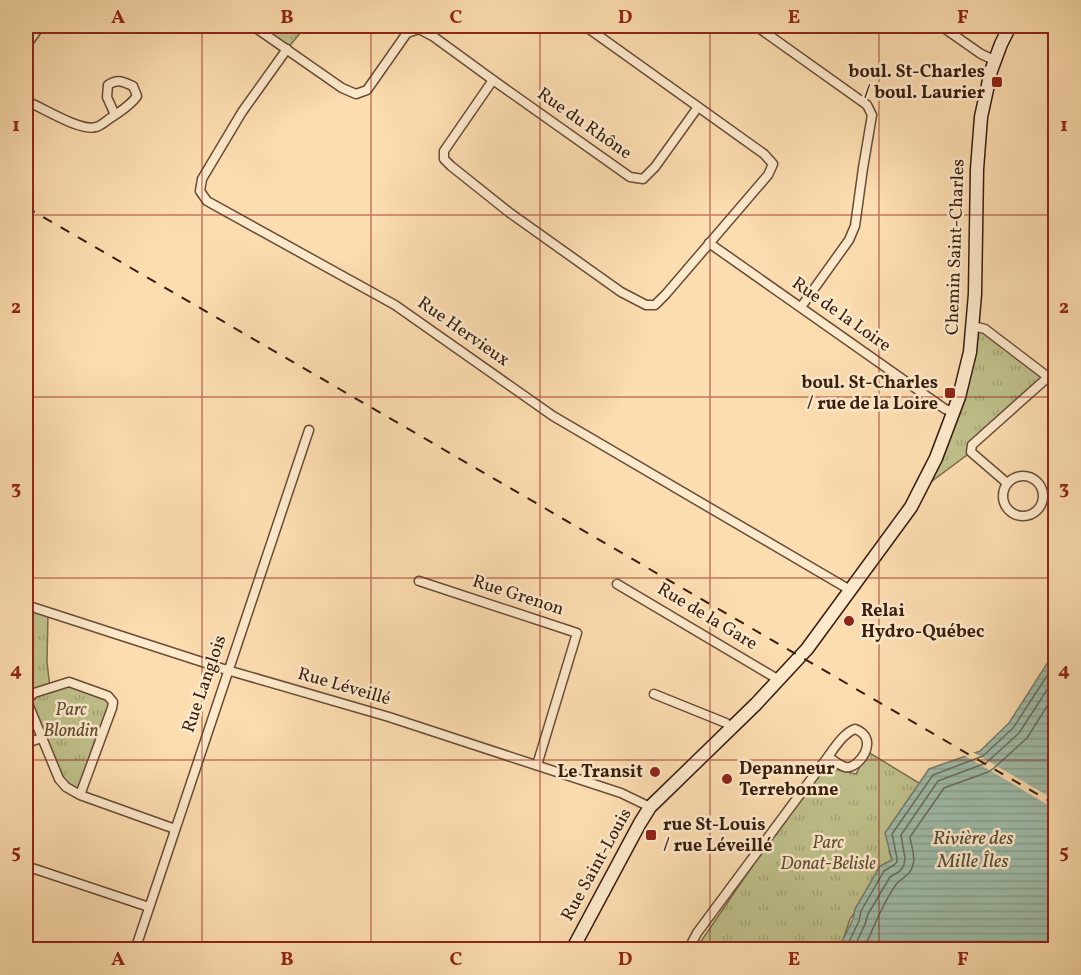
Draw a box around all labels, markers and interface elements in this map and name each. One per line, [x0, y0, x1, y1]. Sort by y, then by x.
text: A [111, 4, 125, 32]
text: B [280, 4, 294, 32]
text: C [450, 4, 463, 32]
text: D [618, 4, 632, 32]
text: E [788, 4, 800, 32]
text: F [957, 4, 969, 32]
place label: boul. St-Charles / boul. Laurier [849, 60, 985, 106]
marker: boul. St-Charles / boul. Laurier [990, 75, 1004, 89]
street label: Rue du Rhône [532, 82, 636, 166]
text: 1 [12, 112, 20, 140]
text: 1 [1060, 112, 1068, 140]
street label: Chemin Saint-Charles [940, 158, 972, 336]
street label: Rue de la Loire [786, 271, 896, 359]
street label: Rue Hervieux [412, 291, 514, 373]
text: 2 [11, 294, 21, 322]
text: 2 [1059, 294, 1069, 322]
place label: boul. St-Charles / rue de la Loire [802, 371, 938, 417]
marker: boul. St-Charles / rue de la Loire [943, 386, 957, 400]
text: 3 [11, 475, 21, 503]
text: 3 [1059, 475, 1069, 503]
street label: Rue Grenon [469, 569, 567, 623]
street label: Rue de la Gare [652, 577, 762, 657]
place label: Relai Hydro-Québec [861, 599, 984, 645]
marker: Relai Hydro-Québec [842, 614, 856, 628]
street label: Rue Langlois [177, 632, 233, 736]
text: 4 [10, 657, 22, 685]
text: 4 [1058, 657, 1070, 685]
street label: Rue Léveillé [295, 662, 393, 712]
park label: Parc Blondin [43, 698, 99, 744]
place label: Depanneur Terrebonne [739, 757, 838, 803]
place label: Le Transit [558, 760, 643, 785]
marker: Le Transit [648, 765, 662, 779]
marker: Depanneur Terrebonne [720, 772, 734, 786]
street label: Rue Saint-Louis [556, 804, 638, 926]
place label: rue St-Louis / rue Léveillé [663, 813, 772, 859]
water label: Rivière des Mille Îles [932, 825, 1014, 876]
marker: rue St-Louis / rue Léveillé [644, 828, 658, 842]
park label: Parc Donat-Belisle [780, 831, 876, 877]
text: 5 [11, 839, 21, 867]
text: 5 [1059, 839, 1069, 867]
text: A [111, 946, 125, 974]
text: B [280, 946, 294, 974]
text: C [450, 946, 463, 974]
text: D [618, 946, 632, 974]
text: E [788, 946, 800, 974]
text: F [957, 946, 969, 974]

